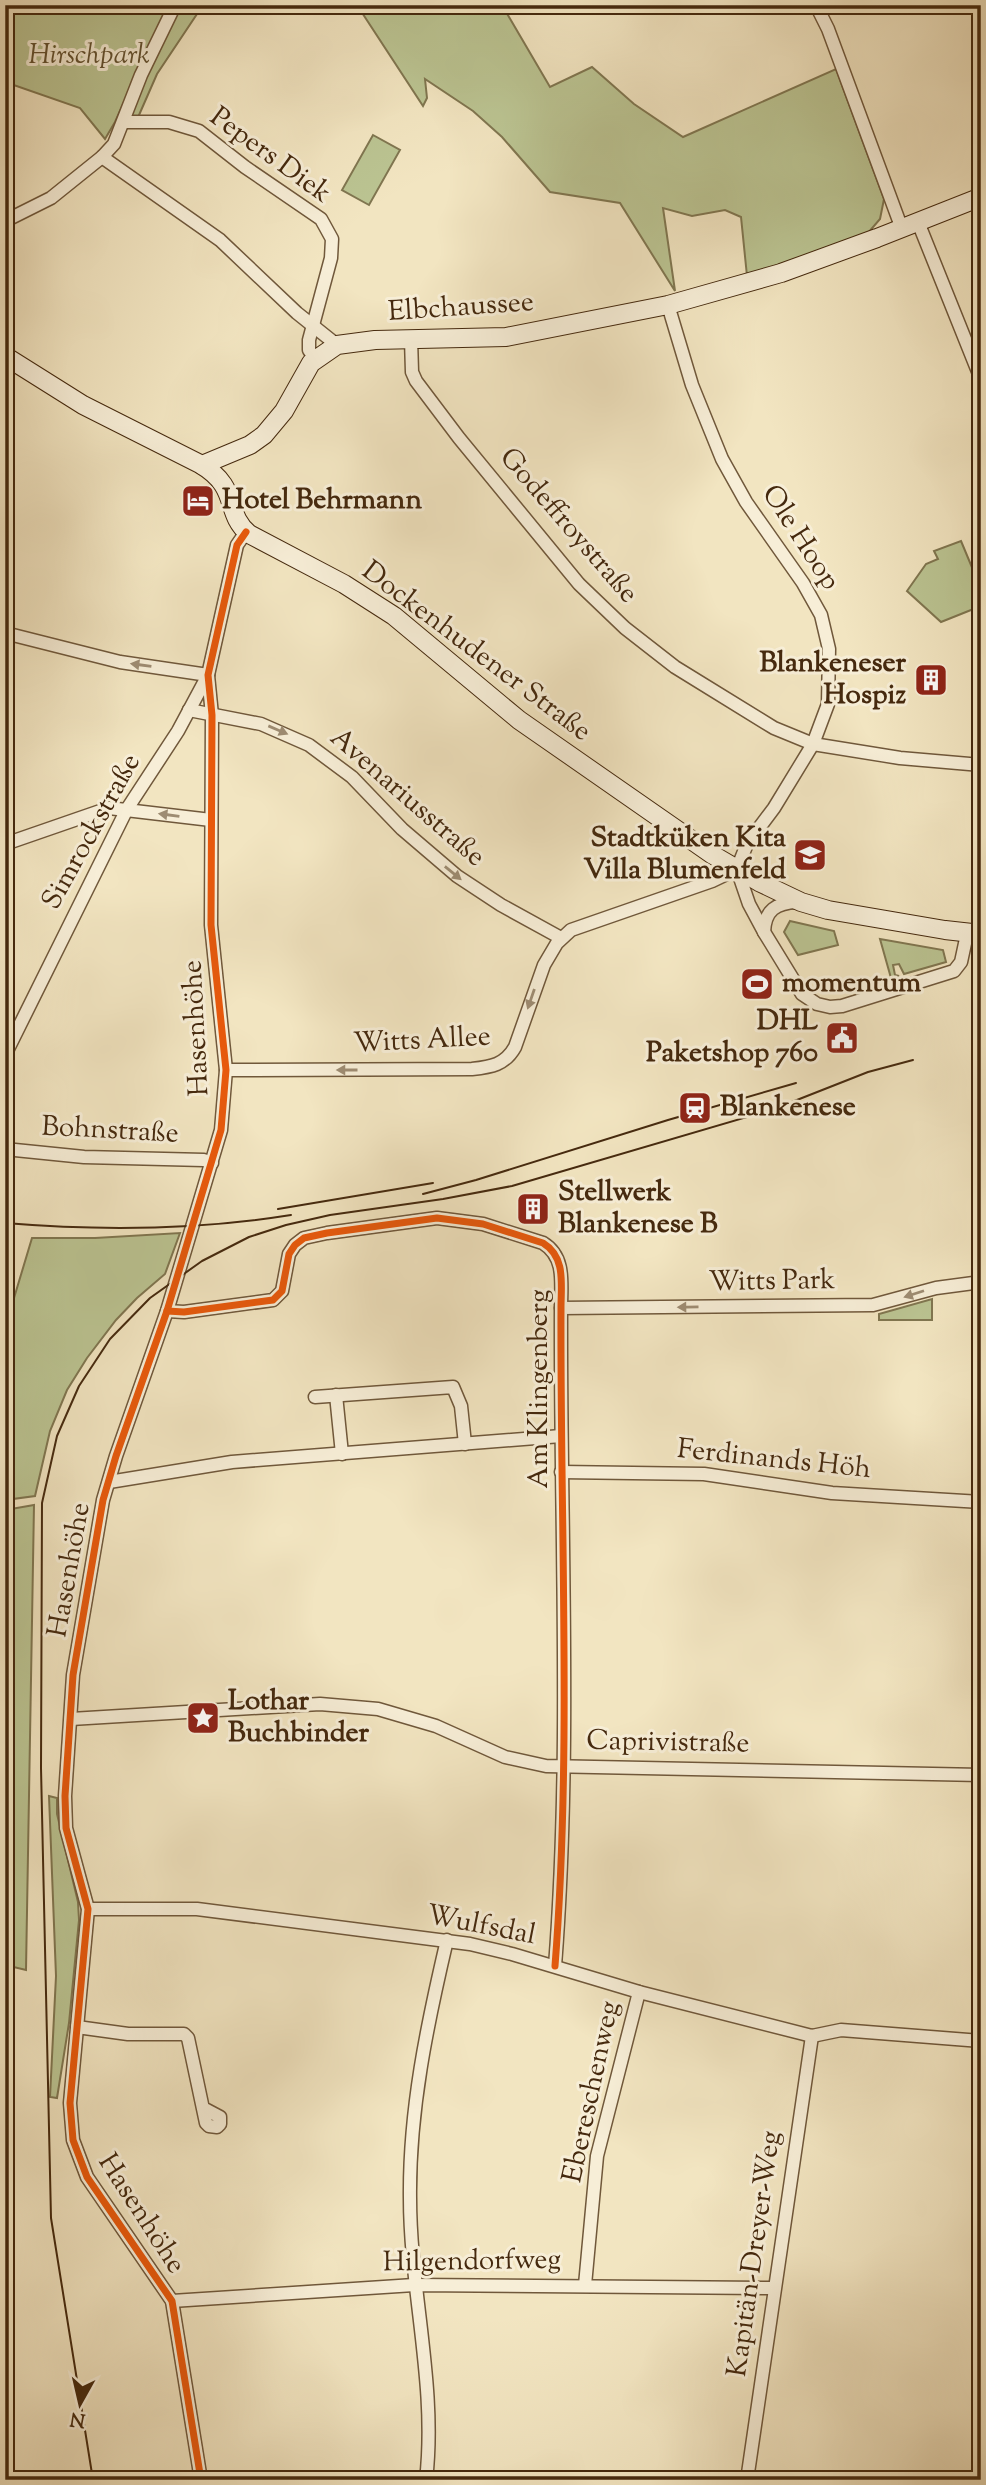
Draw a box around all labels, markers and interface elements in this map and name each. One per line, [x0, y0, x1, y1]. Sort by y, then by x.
park label: Hirschpark [28, 36, 150, 76]
street label: Pepers Diek [201, 98, 339, 214]
street label: Elbchaussee [387, 283, 535, 333]
street label: Godeffroystraße [489, 439, 647, 613]
street label: Ole Hoop [751, 477, 849, 599]
place label: Hotel Behrmann [222, 481, 422, 521]
hotel icon: Hotel Behrmann [179, 482, 217, 520]
street label: Dockenhudener Straße [353, 552, 599, 752]
place label: Blankeneser Hospiz [760, 644, 906, 716]
one-way arrow [130, 659, 152, 670]
building icon: Blankeneser Hospiz [912, 661, 950, 699]
street label: Avenariusstraße [321, 719, 493, 877]
one-way arrow [268, 725, 289, 736]
street label: Simrockstraße [33, 747, 151, 917]
one-way arrow [158, 809, 180, 820]
place label: Stadtküken Kita Villa Blumenfeld [584, 819, 786, 891]
school or university icon: Stadtküken Kita Villa Blumenfeld [791, 836, 829, 874]
one-way arrow [444, 865, 462, 880]
street label: Hasenhöhe [173, 959, 221, 1097]
place label: momentum [782, 964, 922, 1004]
sports icon: momentum [738, 965, 776, 1003]
one-way arrow [525, 989, 536, 1010]
place label: DHL Paketshop 760 [646, 1002, 818, 1074]
street label: Witts Allee [352, 1017, 492, 1065]
public building icon: DHL Paketshop 760 [823, 1019, 861, 1057]
one-way arrow [336, 1064, 358, 1076]
place label: Blankenese [720, 1088, 856, 1128]
station icon: Blankenese [676, 1089, 714, 1127]
street label: Bohnstraße [40, 1107, 180, 1155]
place label: Stellwerk Blankenese B [558, 1173, 718, 1245]
building icon: Stellwerk Blankenese B [514, 1190, 552, 1228]
street label: Witts Park [708, 1261, 836, 1303]
street label: Am Klingenberg [520, 1289, 560, 1489]
one-way arrow [903, 1290, 924, 1300]
one-way arrow [677, 1301, 699, 1313]
street label: Ferdinands Höh [675, 1430, 873, 1490]
street label: Hasenhöhe [38, 1499, 102, 1641]
place label: Lothar Buchbinder [228, 1682, 370, 1754]
place icon: Lothar Buchbinder [184, 1699, 222, 1737]
street label: Caprivistraße [586, 1722, 750, 1764]
street label: Wulfsdal [423, 1896, 539, 1956]
street label: Ebereschenweg [553, 1998, 631, 2186]
street label: Kapitän-Dreyer-Weg [718, 2128, 792, 2380]
street label: Hasenhöhe [87, 2146, 195, 2282]
street label: Hilgendorfweg [382, 2240, 562, 2284]
north arrow [46, 2370, 116, 2440]
text: N [69, 2404, 87, 2433]

